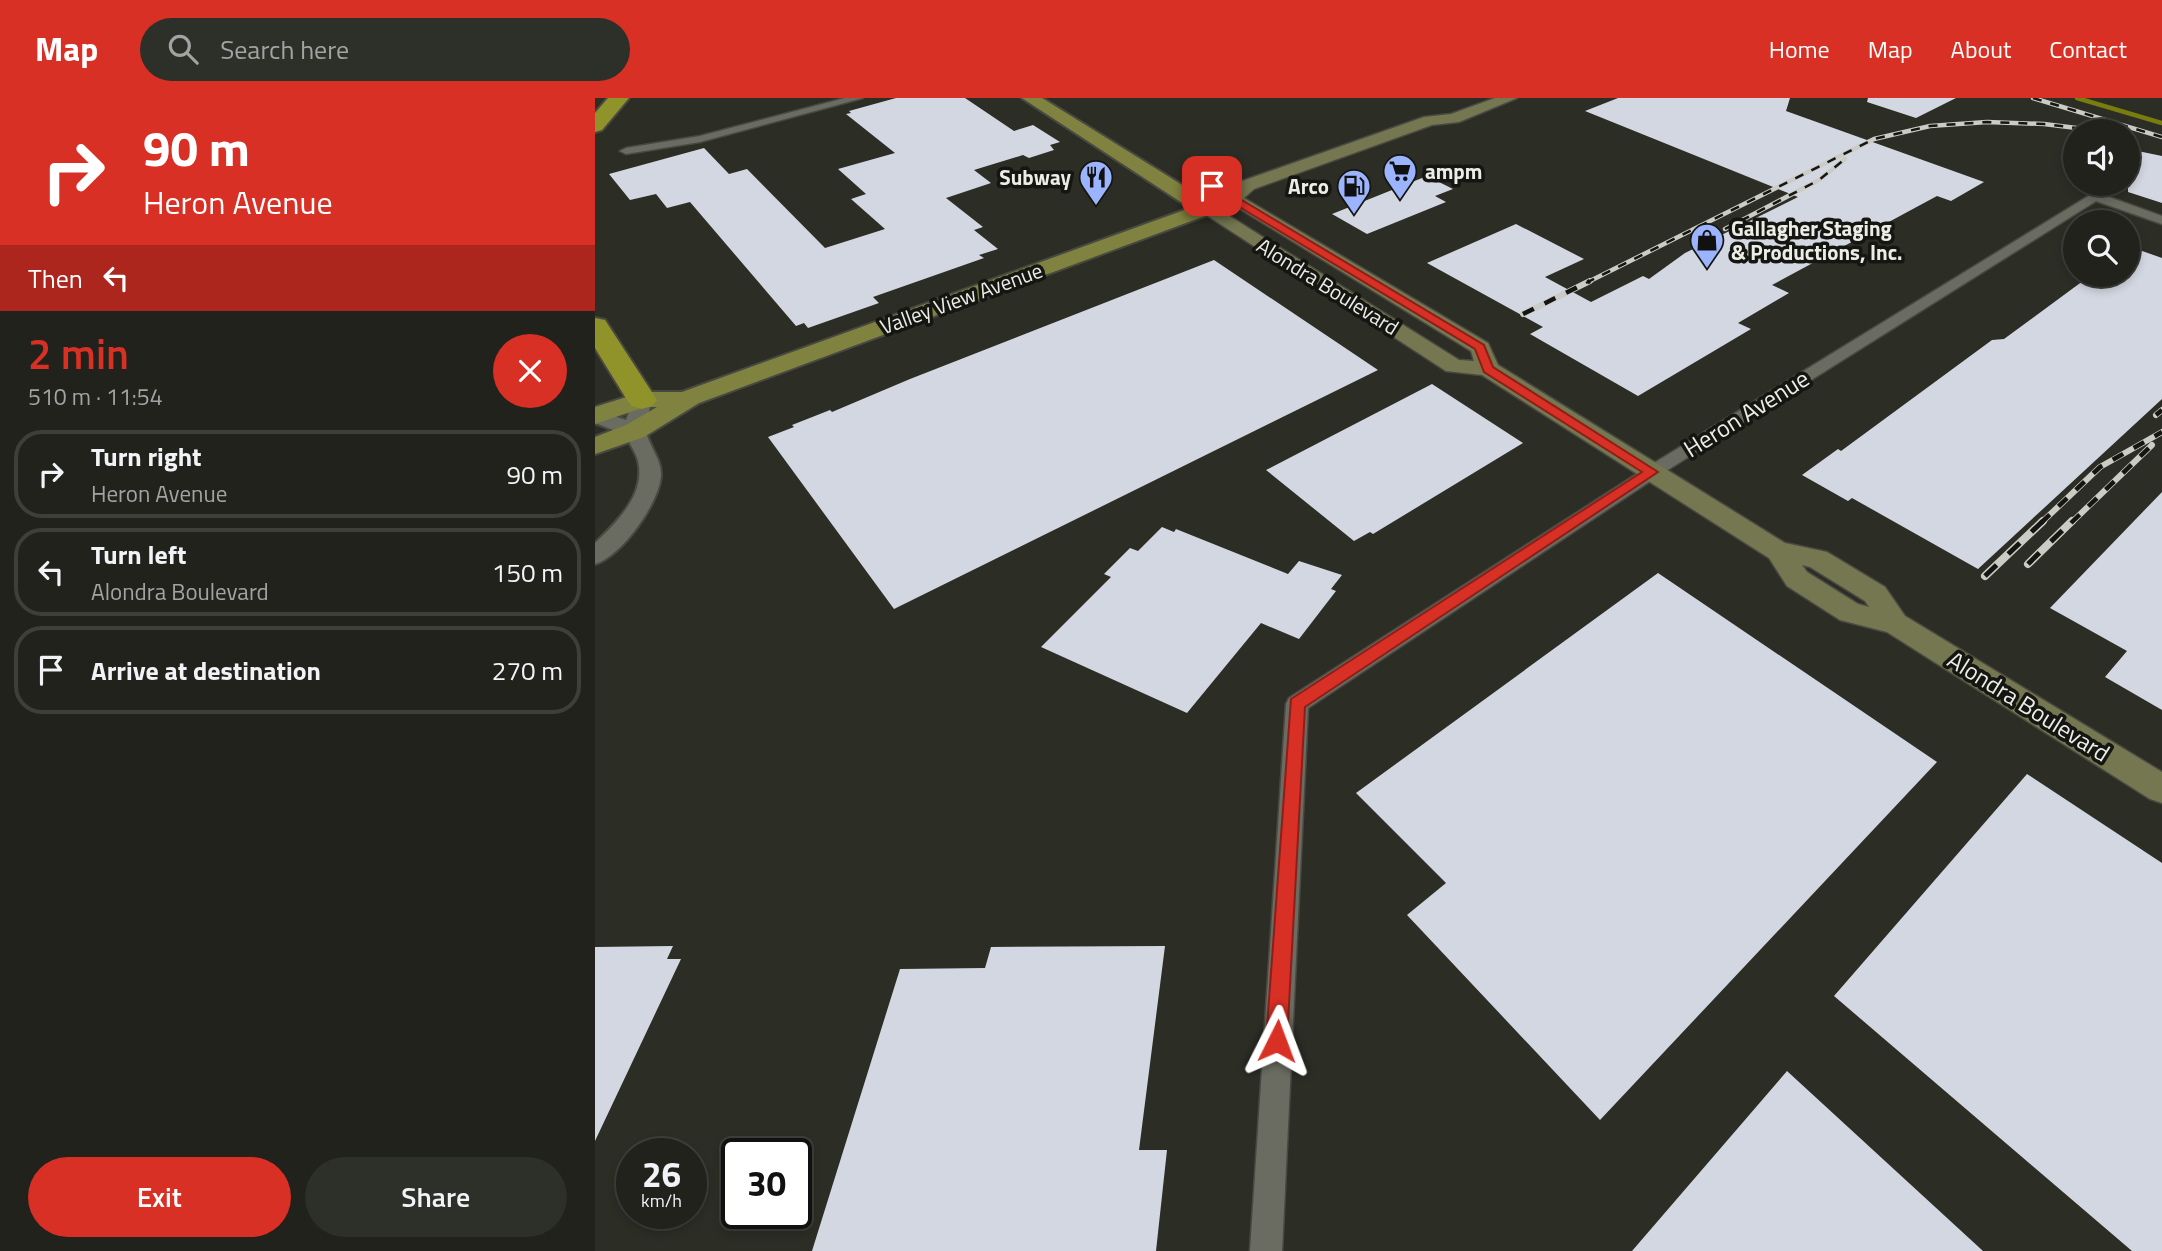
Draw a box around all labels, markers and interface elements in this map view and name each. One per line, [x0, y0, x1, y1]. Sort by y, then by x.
search box [140, 18, 630, 81]
text: Map [35, 24, 98, 74]
icon: search [164, 30, 202, 68]
text: Search here [220, 30, 349, 69]
text: Home [1769, 31, 1830, 67]
text: Map [1868, 31, 1913, 67]
text: About [1951, 31, 2011, 67]
text: Contact [2049, 31, 2127, 67]
text: 90 m [143, 110, 250, 185]
map controls [2063, 119, 2140, 287]
button: sound [2063, 119, 2140, 196]
icon: right [28, 126, 119, 217]
supermarket icon: ampm [1381, 152, 1419, 201]
place label: ampm [1425, 155, 1482, 187]
pin [1182, 156, 1242, 216]
restaurant icon: Subway [1077, 158, 1115, 207]
place label: Subway [999, 161, 1071, 193]
icon: arrive [1193, 167, 1231, 205]
fuel station icon: Arco [1335, 167, 1373, 216]
place label: Arco [1288, 170, 1329, 202]
text: Heron Avenue [143, 178, 333, 226]
button: search [2063, 210, 2140, 287]
place label: Gallagher Staging & Productions, Inc. [1731, 212, 1902, 268]
shop icon: Gallagher Staging & Productions, Inc. [1688, 221, 1726, 270]
street label: Alondra Boulevard [1251, 229, 1405, 343]
street label: Valley View Avenue [875, 254, 1047, 342]
text: Then [28, 259, 83, 298]
icon: left [97, 259, 135, 297]
text: 2 min [28, 321, 129, 385]
button: close [493, 334, 567, 408]
street label: Heron Avenue [1676, 360, 1816, 466]
text: 510 m · 11:54 [28, 379, 163, 414]
text: Turn right [91, 437, 202, 476]
icon: right [32, 455, 70, 493]
text: 90 m [506, 455, 563, 494]
text: Heron Avenue [91, 476, 227, 511]
text: Turn left [91, 535, 186, 574]
icon: left [32, 553, 70, 591]
text: 150 m [492, 553, 563, 592]
text: Alondra Boulevard [91, 574, 269, 609]
street label: Alondra Boulevard [1941, 642, 2117, 770]
icon: arrive [32, 651, 70, 689]
text: Arrive at destination [91, 651, 321, 690]
text: 270 m [492, 651, 563, 690]
position arrow [1240, 1004, 1314, 1078]
speed limit sign: 30 [721, 1138, 812, 1229]
text: 26 [642, 1147, 681, 1201]
button: Exit [28, 1157, 291, 1237]
button: Share [305, 1157, 567, 1237]
text: km/h [641, 1187, 682, 1214]

